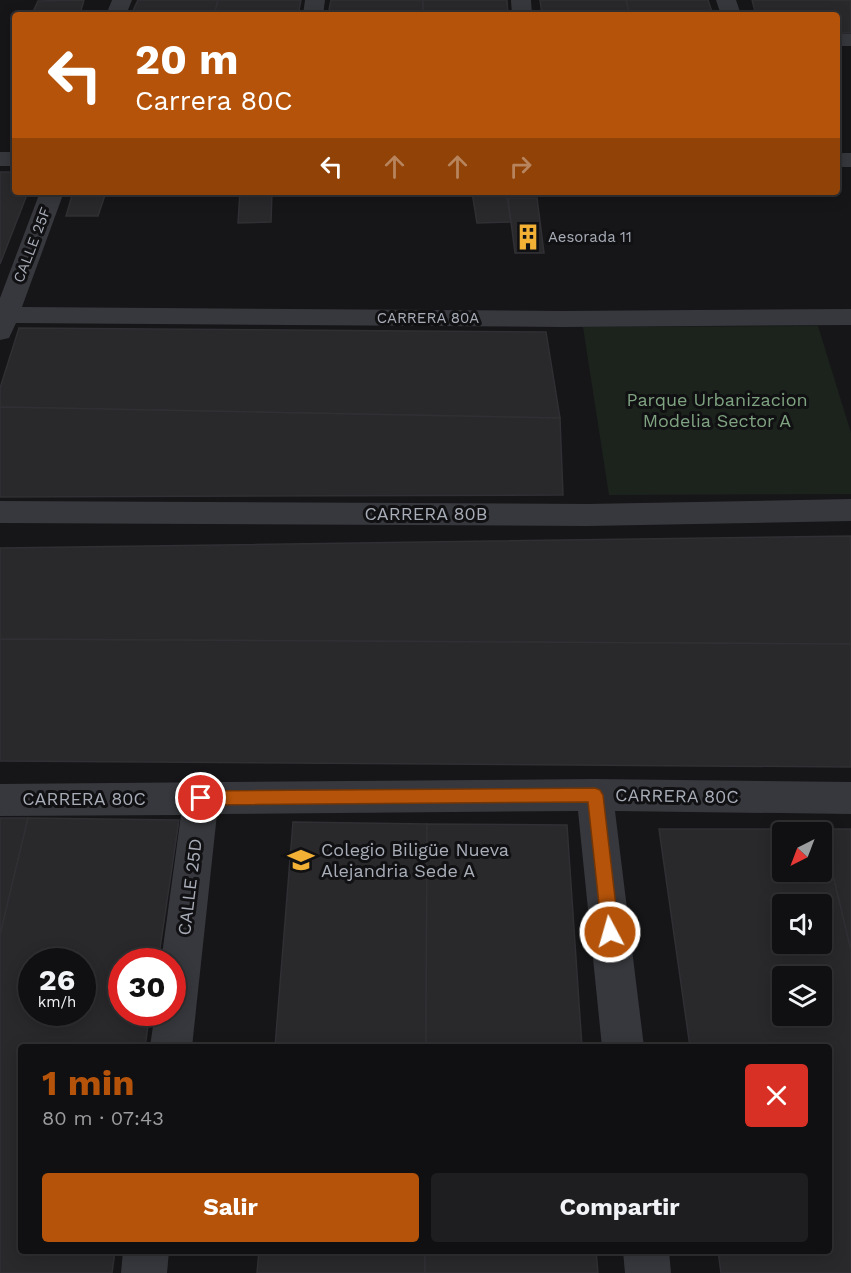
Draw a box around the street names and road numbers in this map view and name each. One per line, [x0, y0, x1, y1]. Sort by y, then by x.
street label: CALLE 25F [9, 205, 55, 285]
street label: CARRERA 80A [377, 309, 479, 327]
street label: CARRERA 80B [365, 503, 487, 524]
street label: CARRERA 80C [615, 784, 739, 807]
street label: CARRERA 80C [22, 788, 146, 809]
street label: CALLE 25D [173, 837, 206, 937]

